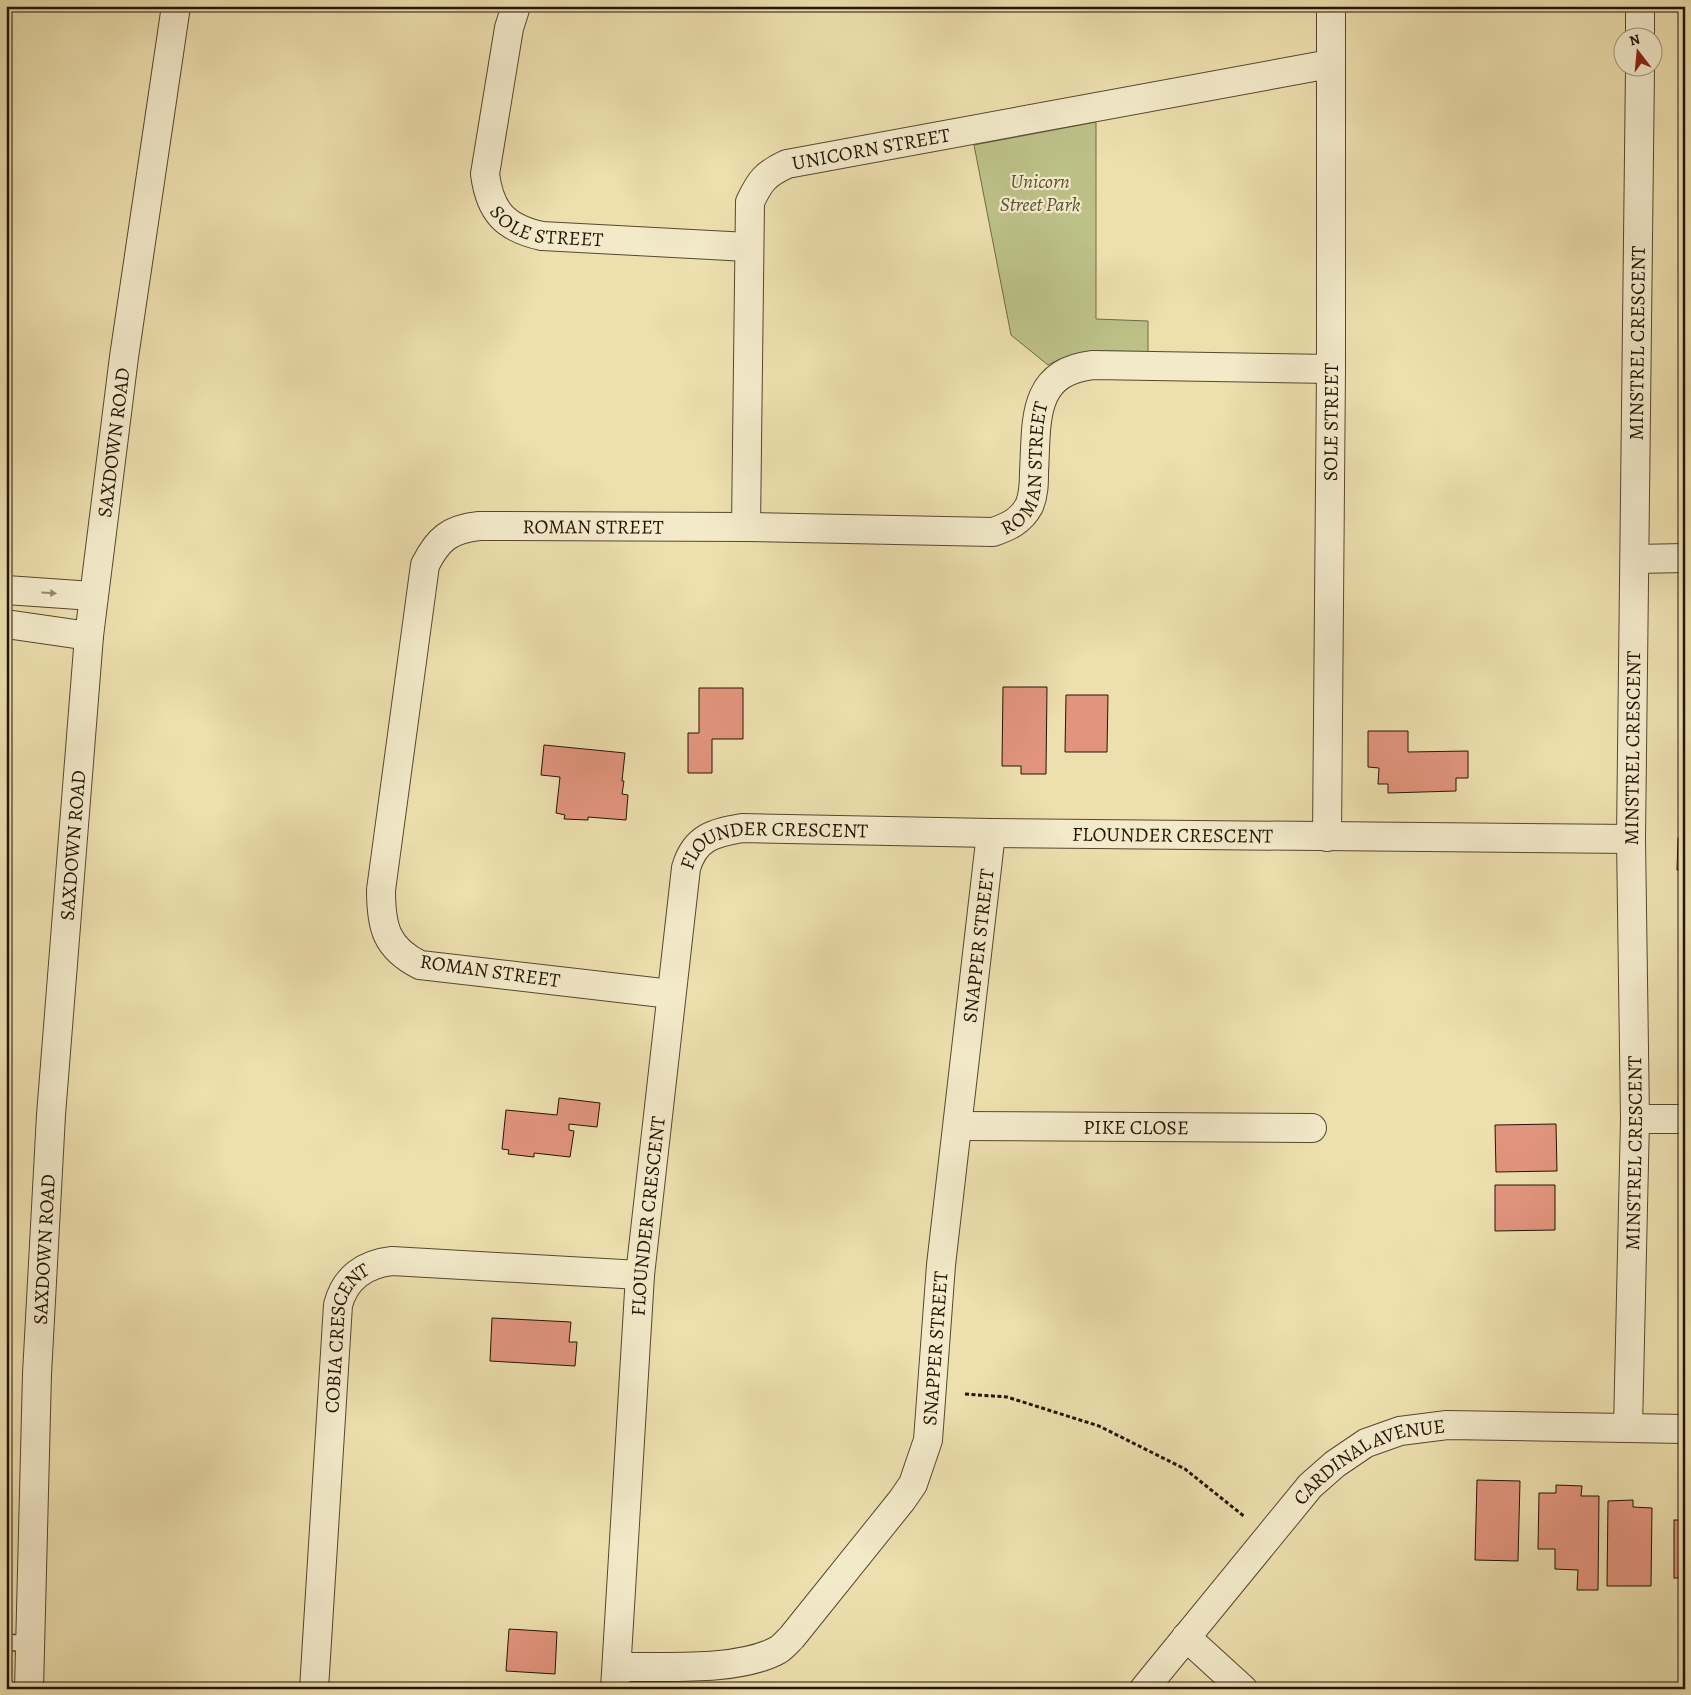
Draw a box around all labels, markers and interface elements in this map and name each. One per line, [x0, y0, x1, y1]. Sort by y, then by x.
north arrow [1614, 28, 1664, 78]
text: N [1627, 29, 1642, 51]
street label: UNICORN STREET [790, 121, 952, 176]
park label: Unicorn Street Park [1000, 168, 1080, 218]
street label: SOLE STREET [484, 199, 604, 253]
street label: MINSTREL CRESCENT [1622, 246, 1651, 441]
street label: SOLE STREET [1317, 363, 1345, 481]
street label: SAXDOWN ROAD [90, 366, 136, 519]
street label: ROMAN STREET [996, 398, 1054, 541]
street label: ROMAN STREET [522, 513, 664, 540]
one-way arrow [42, 589, 58, 597]
street label: MINSTREL CRESCENT [1617, 651, 1647, 846]
street label: SAXDOWN ROAD [53, 769, 92, 922]
street label: FLOUNDER CRESCENT [673, 814, 868, 873]
street label: FLOUNDER CRESCENT [1072, 820, 1273, 849]
street label: SNAPPER STREET [956, 867, 1000, 1024]
street label: ROMAN STREET [418, 948, 562, 994]
street label: MINSTREL CRESCENT [1619, 1055, 1649, 1251]
street label: PIKE CLOSE [1083, 1113, 1189, 1141]
street label: FLOUNDER CRESCENT [624, 1115, 671, 1317]
street label: SAXDOWN ROAD [26, 1173, 61, 1325]
street label: COBIA CRESCENT [318, 1256, 374, 1414]
street label: SNAPPER STREET [916, 1270, 954, 1427]
street label: CARDINAL AVENUE [1287, 1412, 1447, 1510]

